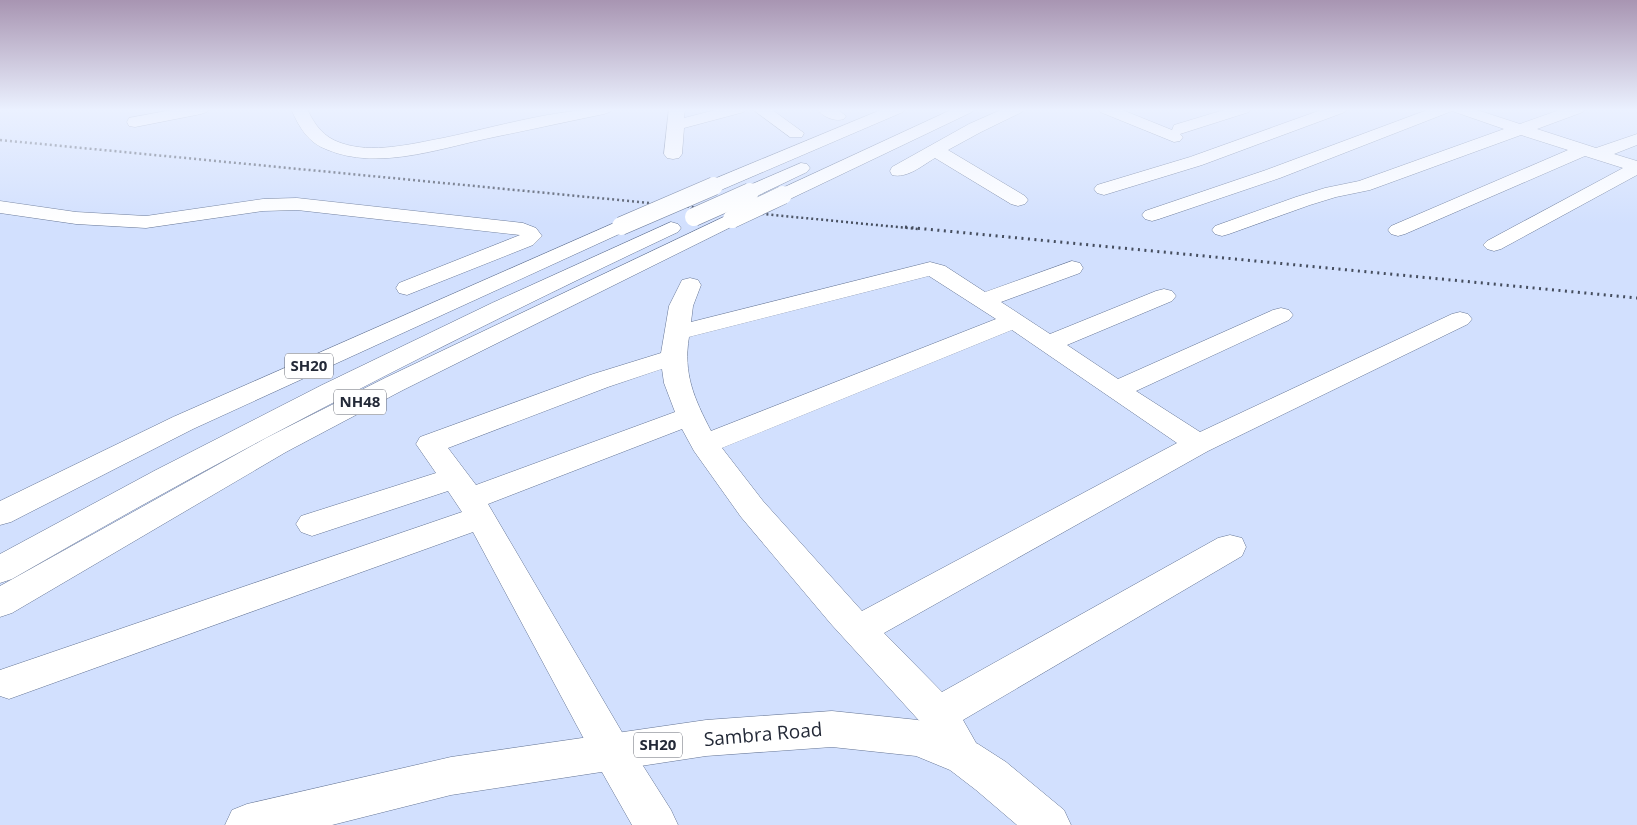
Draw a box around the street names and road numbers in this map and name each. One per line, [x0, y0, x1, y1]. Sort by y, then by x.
road number: SH20 [285, 354, 333, 378]
road number: NH48 [334, 390, 386, 414]
street label: Sambra Road [703, 716, 823, 752]
road number: SH20 [634, 732, 682, 758]

